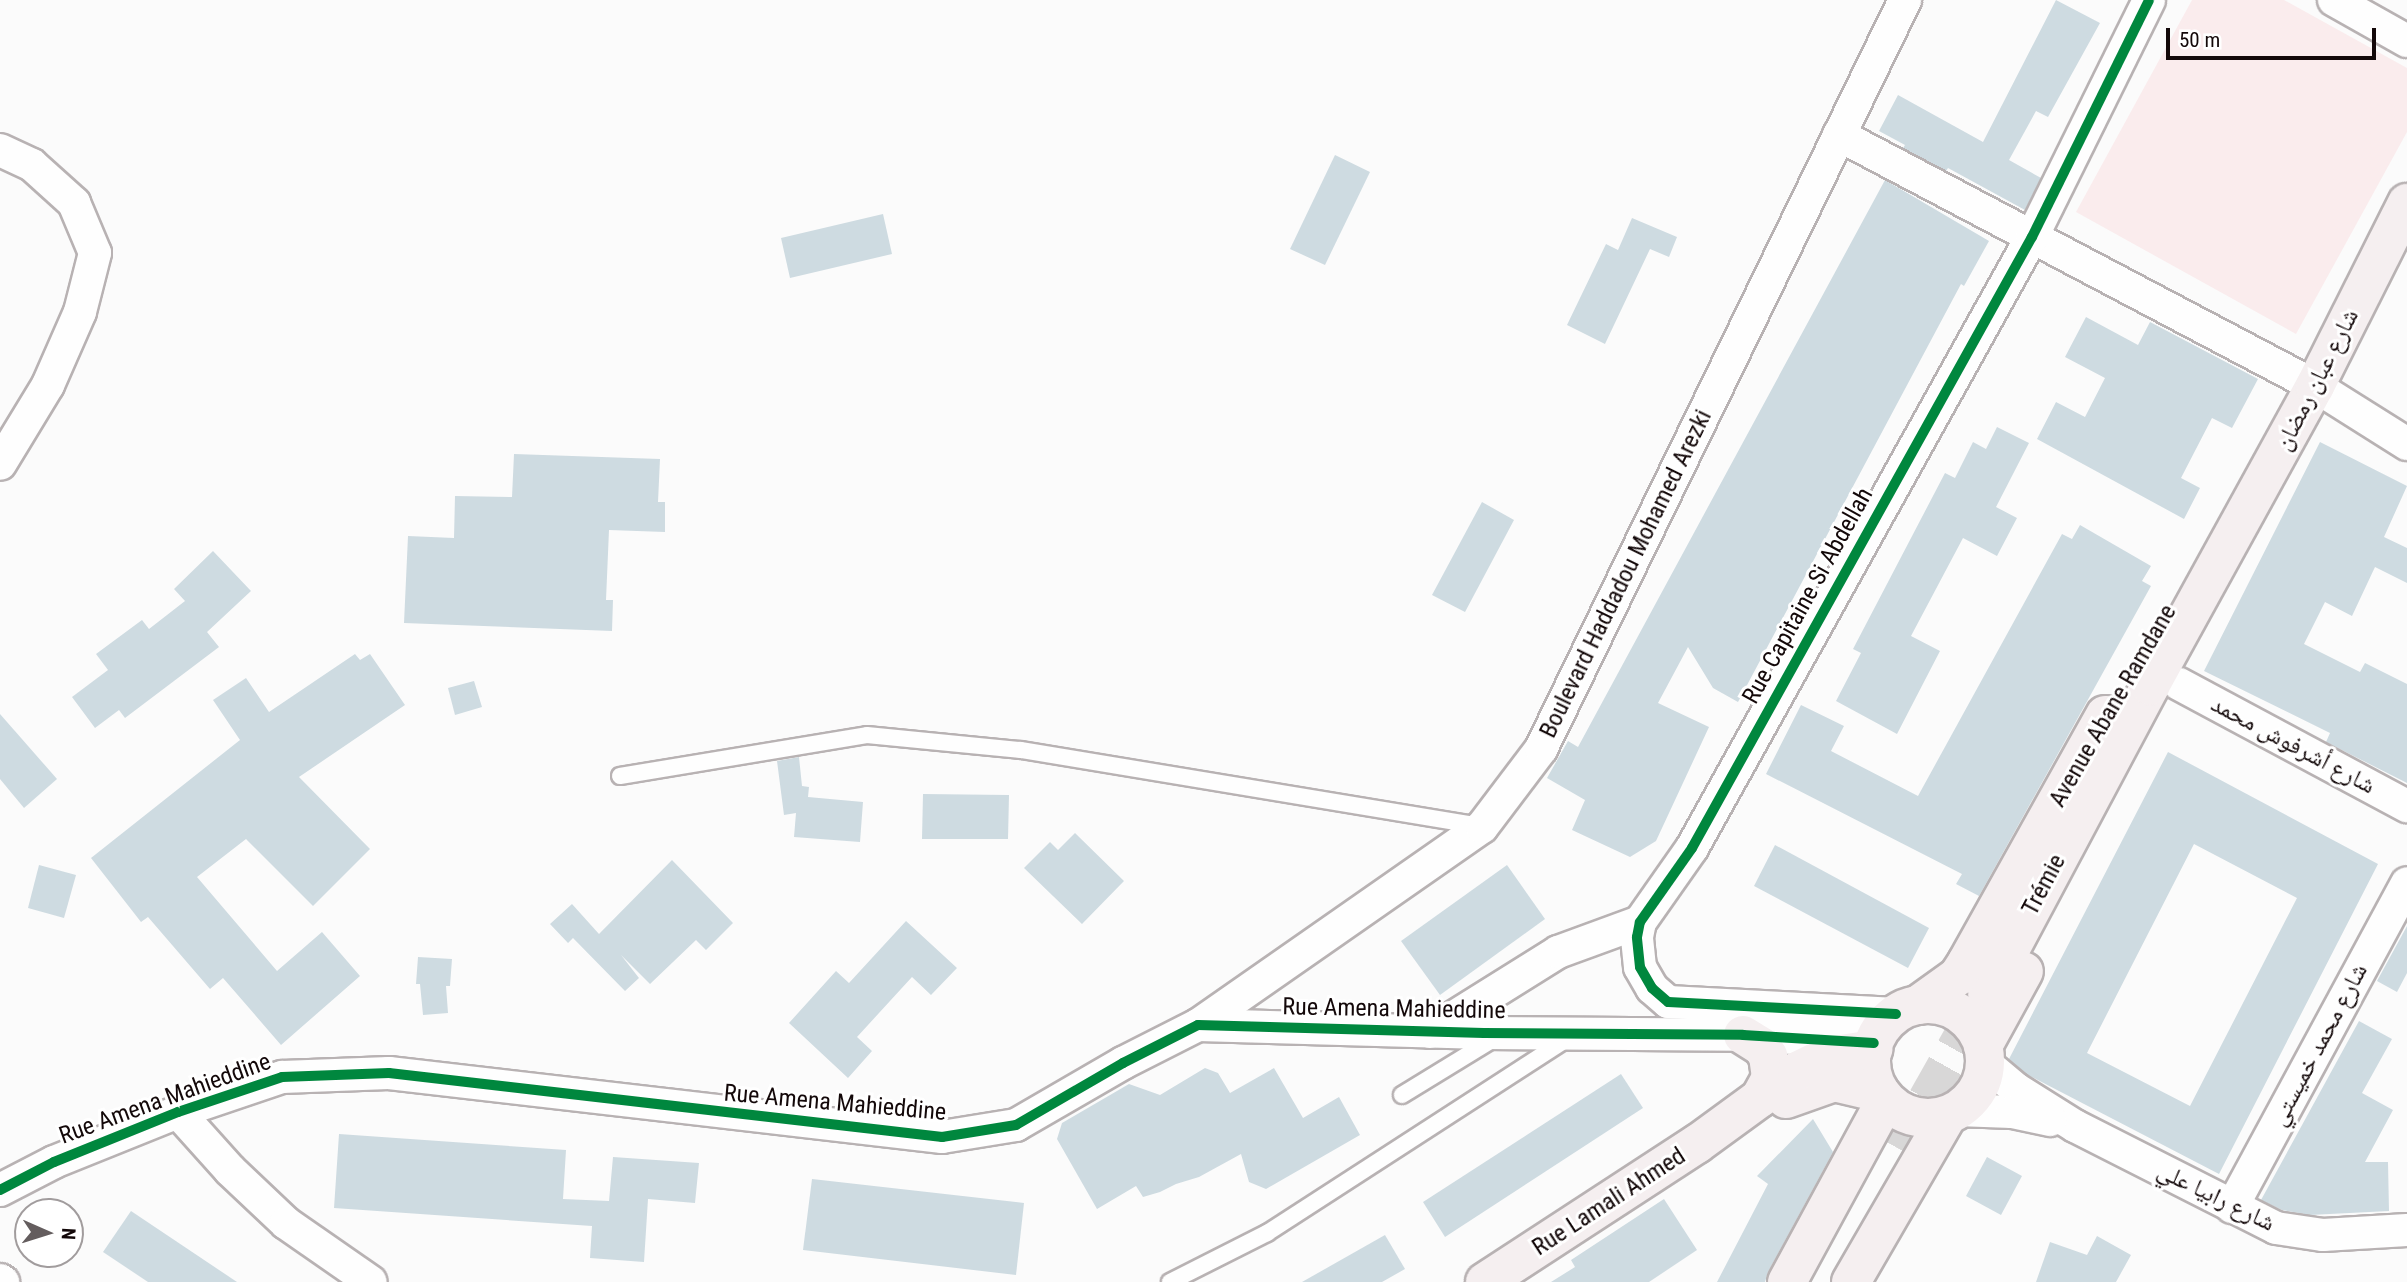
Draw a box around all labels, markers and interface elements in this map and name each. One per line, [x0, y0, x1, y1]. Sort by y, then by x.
scale bar [2169, 14, 2379, 58]
text: 50 m [2179, 28, 2220, 52]
street label: شارع عبان رمضان [2269, 304, 2365, 456]
street label: Boulevard Haddadou Mohamed Arezki [1534, 405, 1718, 743]
street label: Rue Capitaine Si Abdellah [1737, 483, 1879, 709]
street label: Avenue Abane Ramdane [2043, 600, 2183, 812]
street label: شارع أشرفوش محمد [2206, 690, 2380, 800]
street label: Trémie [2016, 850, 2072, 920]
street label: شارع محمد خميستي [2264, 959, 2374, 1131]
street label: Rue Amena Mahieddine [1282, 993, 1506, 1025]
street label: Rue Amena Mahieddine [55, 1047, 275, 1151]
street label: Rue Amena Mahieddine [723, 1079, 947, 1127]
street label: Rue Lamali Ahmed [1527, 1142, 1691, 1262]
street label: شارع رابيا علي [2152, 1156, 2280, 1238]
north arrow [14, 1198, 84, 1268]
text: N [57, 1228, 80, 1240]

